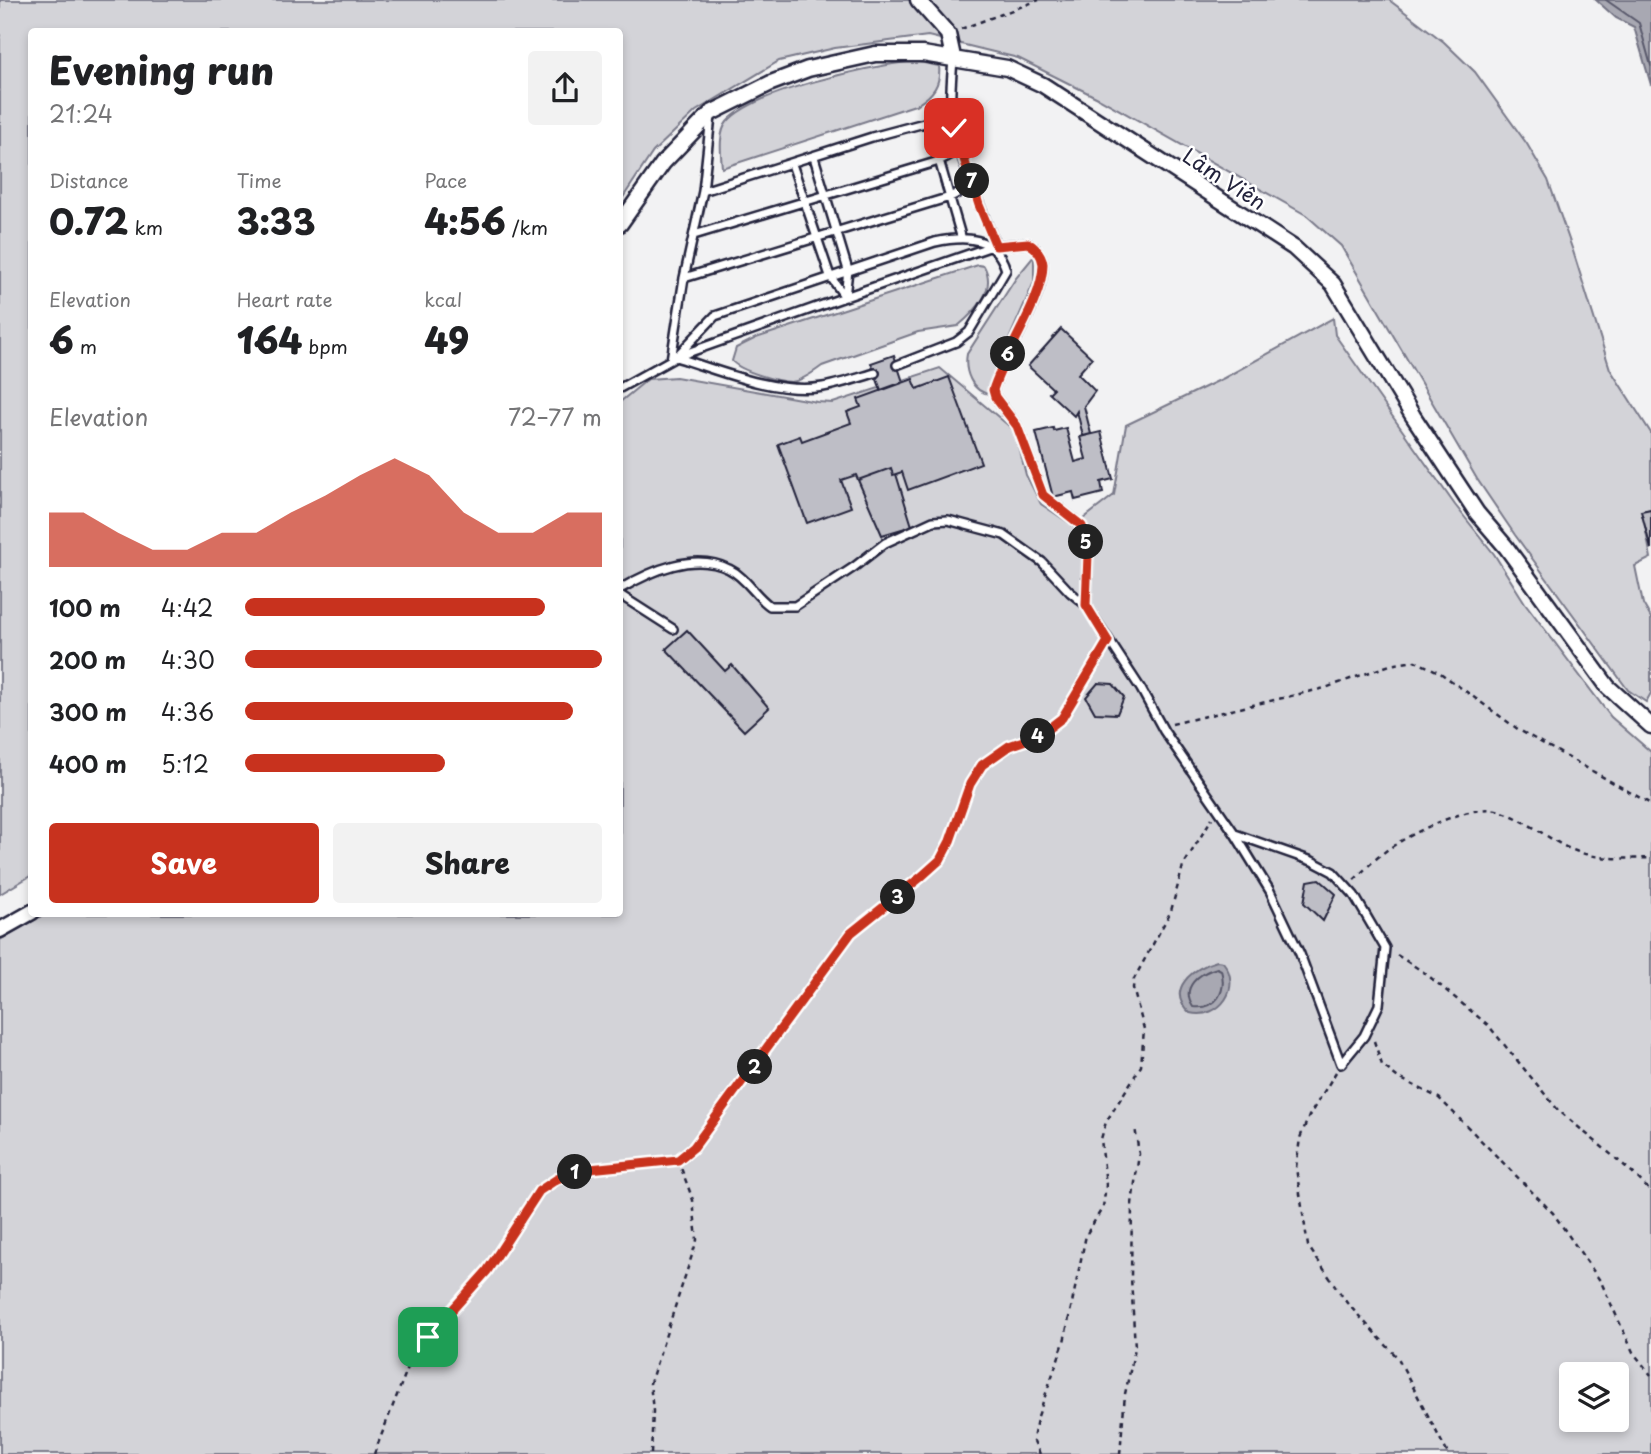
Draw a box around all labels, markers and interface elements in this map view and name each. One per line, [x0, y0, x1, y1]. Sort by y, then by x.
text: Evening run [49, 41, 274, 98]
button: share [528, 51, 602, 125]
text: 21:24 [49, 96, 113, 131]
pin [924, 98, 984, 158]
icon: check [935, 109, 973, 147]
street label: Lâm Viên [1177, 139, 1273, 217]
pin: 7 [954, 164, 990, 198]
text: Distance [49, 166, 129, 194]
text: Time [237, 166, 282, 194]
text: Pace [424, 166, 467, 194]
text: 7 [966, 166, 977, 194]
text: 0.72 [49, 194, 128, 247]
text: 3:33 [237, 194, 316, 247]
text: 4:56 [424, 194, 506, 247]
text: km [128, 213, 163, 241]
text: /km [506, 213, 548, 241]
text: Elevation [49, 285, 131, 313]
text: Heart rate [237, 285, 333, 313]
text: kcal [424, 285, 462, 313]
text: 6 [49, 313, 74, 366]
text: 164 [237, 313, 302, 366]
text: 49 [424, 313, 469, 366]
text: m [74, 332, 97, 360]
text: bpm [302, 332, 348, 360]
pin: 6 [990, 336, 1026, 372]
text: 6 [1001, 339, 1014, 367]
text: Elevation [49, 399, 148, 434]
text: 72–77 m [508, 399, 602, 434]
pin: 5 [1068, 524, 1104, 560]
text: 5 [1079, 527, 1092, 555]
text: 100 m [49, 590, 121, 625]
text: 4:42 [161, 590, 213, 625]
text: 200 m [49, 642, 126, 677]
text: 4:30 [161, 642, 215, 677]
text: 300 m [49, 694, 127, 729]
text: 4:36 [161, 694, 214, 729]
pin: 4 [1020, 718, 1056, 754]
text: 4 [1031, 721, 1044, 749]
text: 400 m [49, 746, 127, 781]
text: 5:12 [161, 746, 209, 781]
button: Save [49, 823, 319, 903]
button: Share [333, 823, 602, 903]
pin: 3 [880, 880, 916, 914]
text: 3 [891, 882, 904, 910]
pin: 2 [738, 1050, 772, 1084]
text: 2 [748, 1052, 761, 1080]
pin: 1 [558, 1154, 592, 1190]
text: 1 [570, 1157, 579, 1185]
pin [398, 1307, 458, 1367]
icon: arrive [409, 1318, 447, 1356]
map controls [1559, 1362, 1629, 1432]
button: layers [1559, 1362, 1629, 1432]

